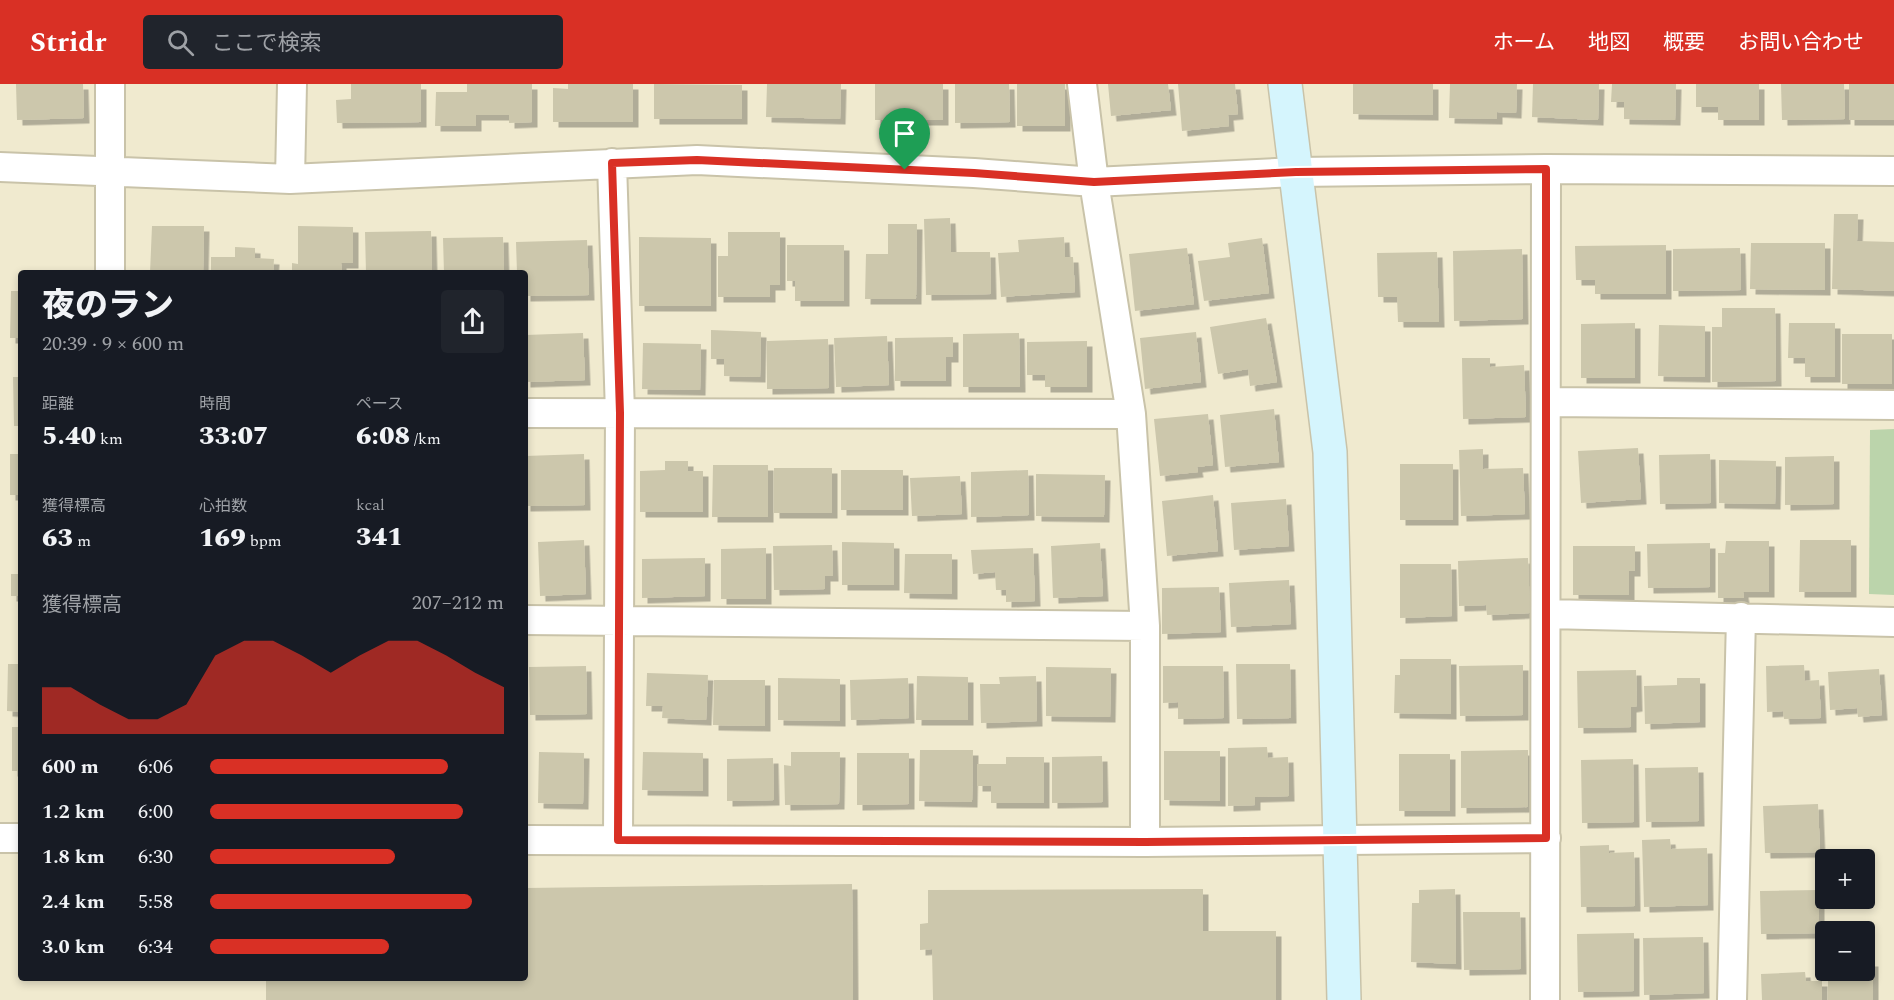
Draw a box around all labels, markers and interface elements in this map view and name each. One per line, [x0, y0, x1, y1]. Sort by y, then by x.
search box [143, 15, 563, 69]
text: Stridr [30, 21, 107, 64]
icon: search [164, 26, 197, 59]
text: ここで検索 [212, 27, 322, 60]
text: ホーム [1493, 27, 1555, 59]
text: 地図 [1588, 27, 1630, 59]
text: 概要 [1663, 27, 1705, 59]
text: お問い合わせ [1738, 27, 1864, 59]
pin [879, 108, 930, 170]
icon: arrive [888, 117, 921, 150]
text: 夜のラン [42, 281, 174, 331]
button: share [441, 290, 504, 353]
text: 20:39 · 9 × 600 m [42, 329, 184, 359]
text: 距離 [42, 392, 74, 416]
text: 時間 [199, 392, 231, 416]
text: ペース [356, 392, 403, 416]
text: 5.40 [42, 416, 96, 456]
text: 33:07 [199, 416, 269, 456]
text: 6:08 [356, 416, 410, 456]
text: km [96, 427, 123, 451]
text: /km [410, 427, 441, 451]
text: kcal [356, 493, 385, 517]
text: 獲得標高 [42, 494, 106, 518]
text: 心拍数 [199, 494, 247, 518]
text: 341 [356, 517, 403, 557]
text: 63 [42, 518, 73, 558]
text: 169 [199, 518, 246, 558]
text: m [73, 529, 91, 553]
text: bpm [246, 529, 282, 553]
text: 207–212 m [412, 588, 504, 618]
text: 獲得標高 [42, 590, 122, 620]
text: 600 m [42, 752, 99, 782]
text: 6:06 [138, 752, 173, 782]
text: 1.2 km [42, 797, 105, 827]
text: 6:00 [138, 797, 173, 827]
text: 1.8 km [42, 842, 105, 872]
text: 6:30 [138, 842, 173, 872]
map controls [1815, 849, 1875, 981]
button: + [1815, 849, 1875, 909]
text: 2.4 km [42, 887, 105, 917]
text: 5:58 [138, 887, 173, 917]
button: − [1815, 921, 1875, 981]
text: 3.0 km [42, 932, 105, 962]
text: 6:34 [138, 932, 173, 962]

